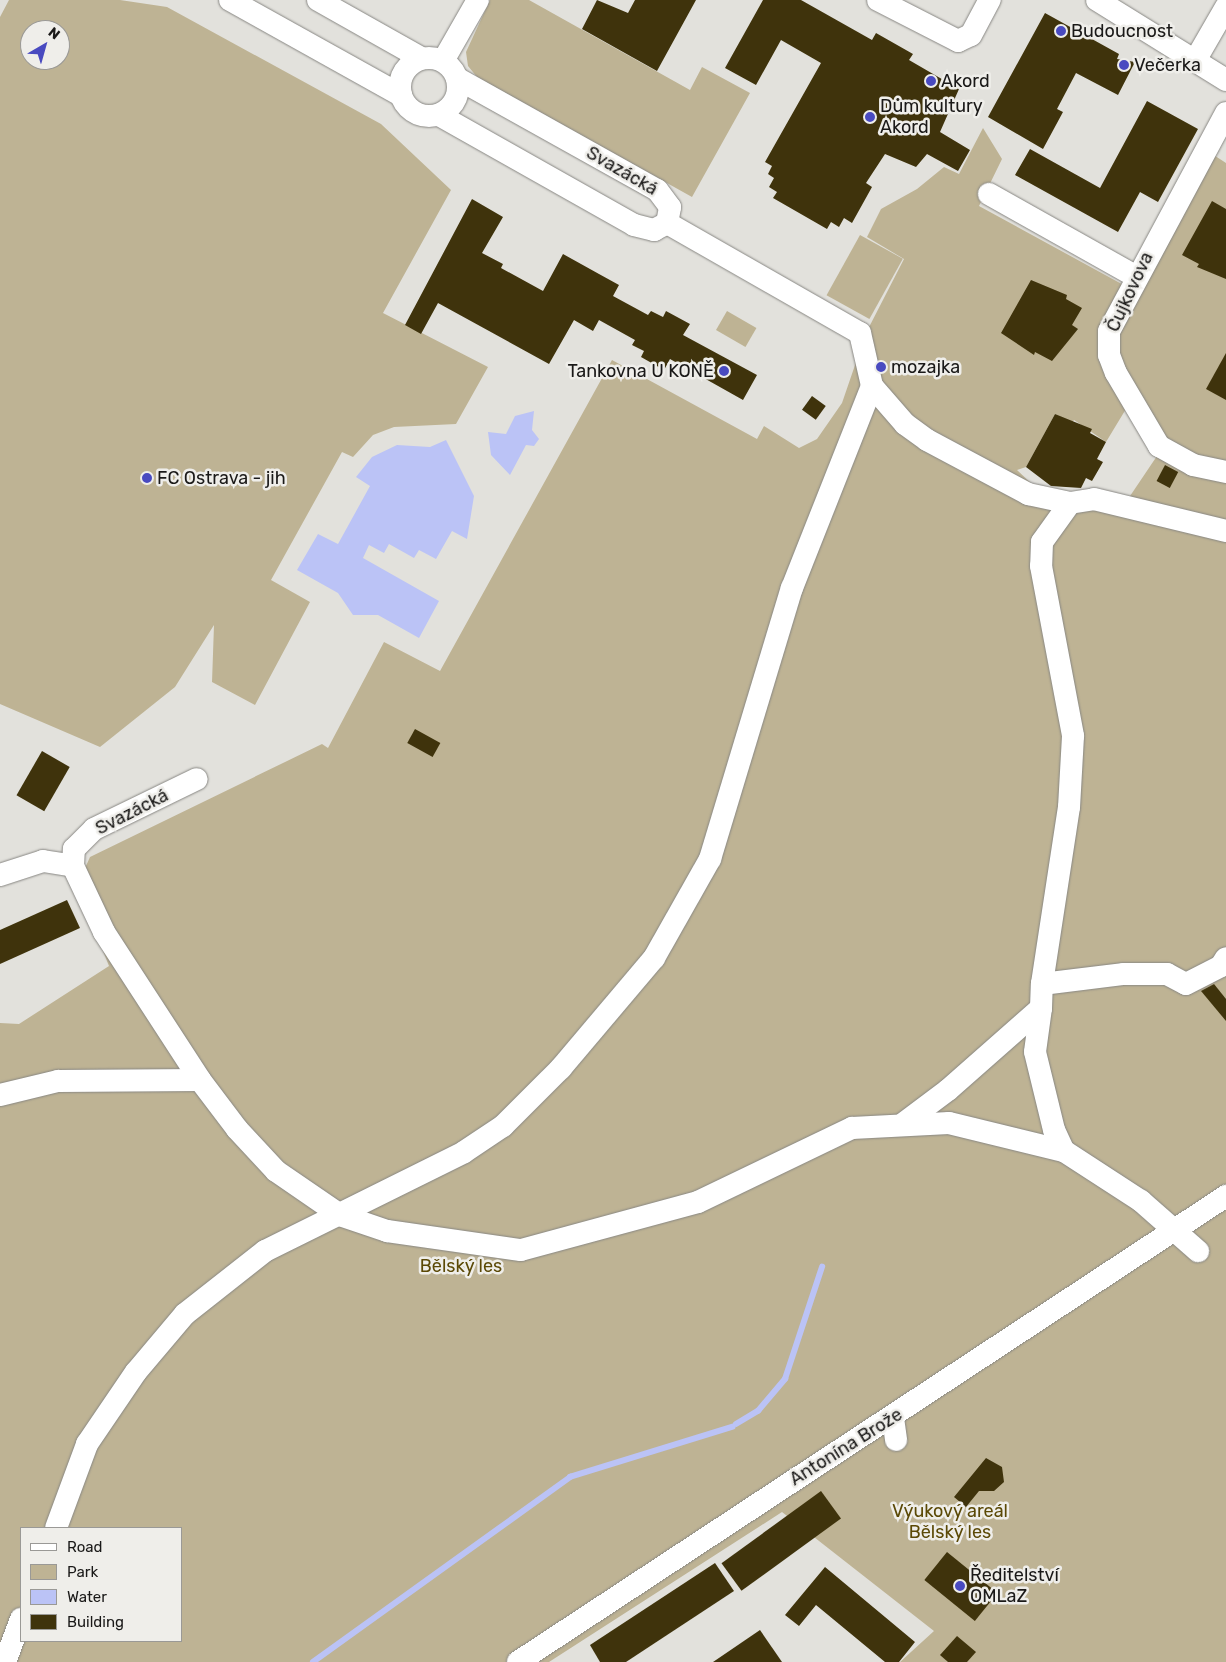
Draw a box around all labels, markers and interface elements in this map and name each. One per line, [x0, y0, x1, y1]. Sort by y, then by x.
north arrow [20, 20, 70, 70]
place label: Budoucnost [1071, 20, 1173, 42]
text: N [45, 24, 63, 43]
marker: Budoucnost [1055, 25, 1067, 37]
place label: Večerka [1134, 54, 1201, 76]
marker: Večerka [1118, 59, 1130, 71]
place label: Akord [941, 70, 990, 92]
marker: Akord [925, 75, 937, 87]
place label: Dům kultury Akord [880, 96, 983, 138]
marker: Dům kultury Akord [864, 111, 876, 123]
street label: Svazácká [583, 142, 661, 200]
street label: Čujkovova [1102, 249, 1158, 335]
place label: mozajka [891, 356, 960, 378]
place label: Tankovna U KONĚ [568, 360, 714, 382]
marker: mozajka [875, 361, 887, 373]
marker: Tankovna U KONĚ [718, 365, 730, 377]
place label: FC Ostrava - jih [157, 467, 286, 489]
marker: FC Ostrava - jih [141, 472, 153, 484]
street label: Svazácká [92, 785, 172, 839]
park label: Bělský les [420, 1255, 502, 1277]
street label: Antonína Brože [786, 1404, 906, 1490]
park label: Výukový areál Bělský les [892, 1501, 1008, 1544]
legend [20, 1527, 182, 1642]
text: Road [67, 1538, 103, 1556]
text: Park [67, 1563, 98, 1581]
place label: Ředitelství OMLaZ [970, 1565, 1059, 1608]
marker: Ředitelství OMLaZ [954, 1580, 966, 1592]
text: Water [67, 1588, 107, 1606]
text: Building [67, 1613, 124, 1631]

